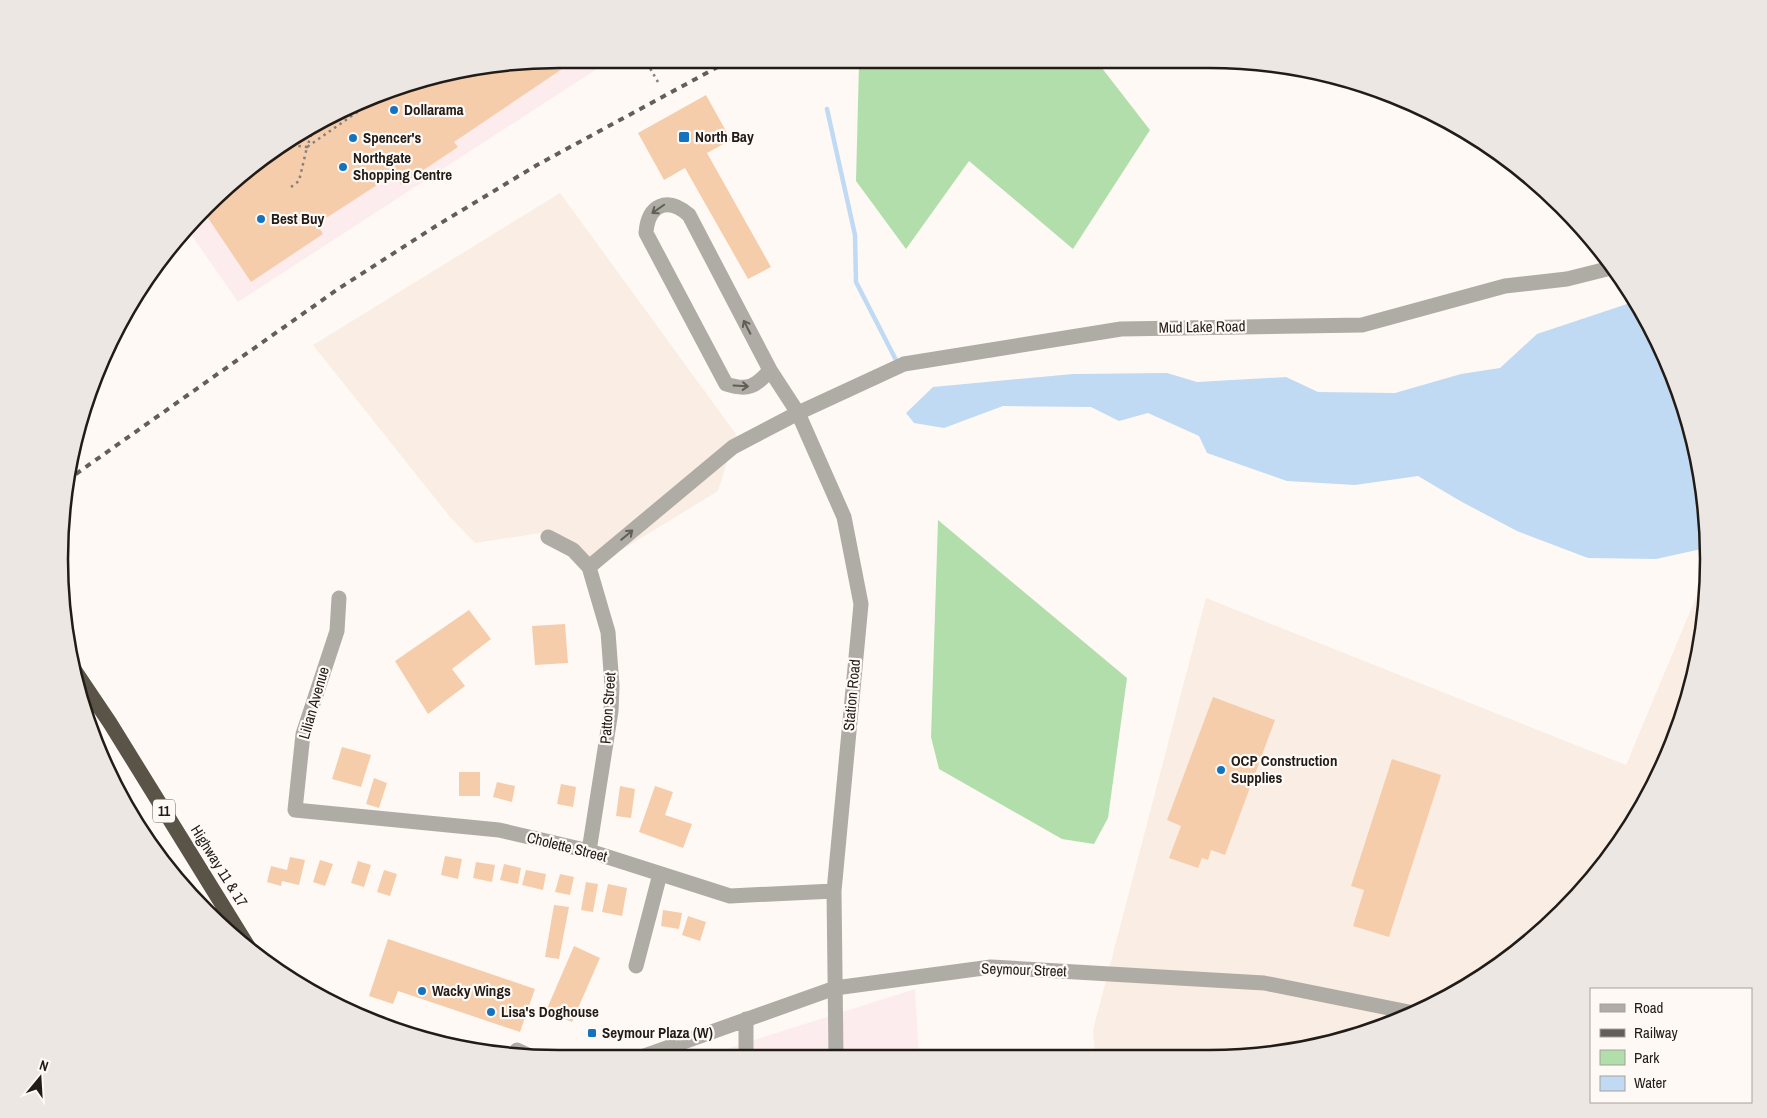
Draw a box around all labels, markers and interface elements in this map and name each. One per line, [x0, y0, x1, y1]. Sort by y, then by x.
place label: Dollarama [404, 99, 464, 120]
marker: Dollarama [388, 104, 400, 116]
place label: North Bay [695, 126, 754, 147]
place label: Spencer's [363, 127, 421, 148]
marker: North Bay [677, 130, 691, 144]
marker: Spencer's [347, 132, 359, 144]
place label: Northgate Shopping Centre [353, 147, 452, 185]
marker: Northgate Shopping Centre [337, 161, 349, 173]
one-way arrow [651, 204, 665, 214]
place label: Best Buy [271, 208, 324, 229]
marker: Best Buy [255, 213, 267, 225]
street label: Mud Lake Road [1158, 315, 1246, 338]
one-way arrow [742, 320, 751, 335]
one-way arrow [732, 382, 748, 391]
one-way arrow [620, 530, 633, 541]
street label: Station Road [838, 658, 865, 732]
street label: Lilian Avenue [293, 664, 334, 741]
street label: Patton Street [595, 671, 621, 745]
place label: OCP Construction Supplies [1231, 750, 1337, 788]
marker: OCP Construction Supplies [1215, 764, 1227, 776]
road number: 11 [153, 799, 175, 822]
street label: Highway 11 & 17 [186, 821, 253, 911]
street label: Cholette Street [525, 826, 610, 867]
street label: Seymour Street [981, 958, 1068, 982]
place label: Wacky Wings [432, 980, 511, 1001]
marker: Wacky Wings [416, 985, 428, 997]
legend [1590, 988, 1752, 1103]
text: Road [1634, 997, 1663, 1018]
place label: Lisa's Doghouse [501, 1001, 599, 1022]
marker: Lisa's Doghouse [485, 1006, 497, 1018]
place label: Seymour Plaza (W) [602, 1022, 713, 1043]
text: Railway [1634, 1022, 1679, 1043]
marker: Seymour Plaza (W) [586, 1027, 598, 1039]
text: Park [1634, 1047, 1660, 1068]
north arrow [15, 1053, 65, 1103]
text: N [37, 1056, 51, 1075]
text: Water [1634, 1072, 1666, 1093]

